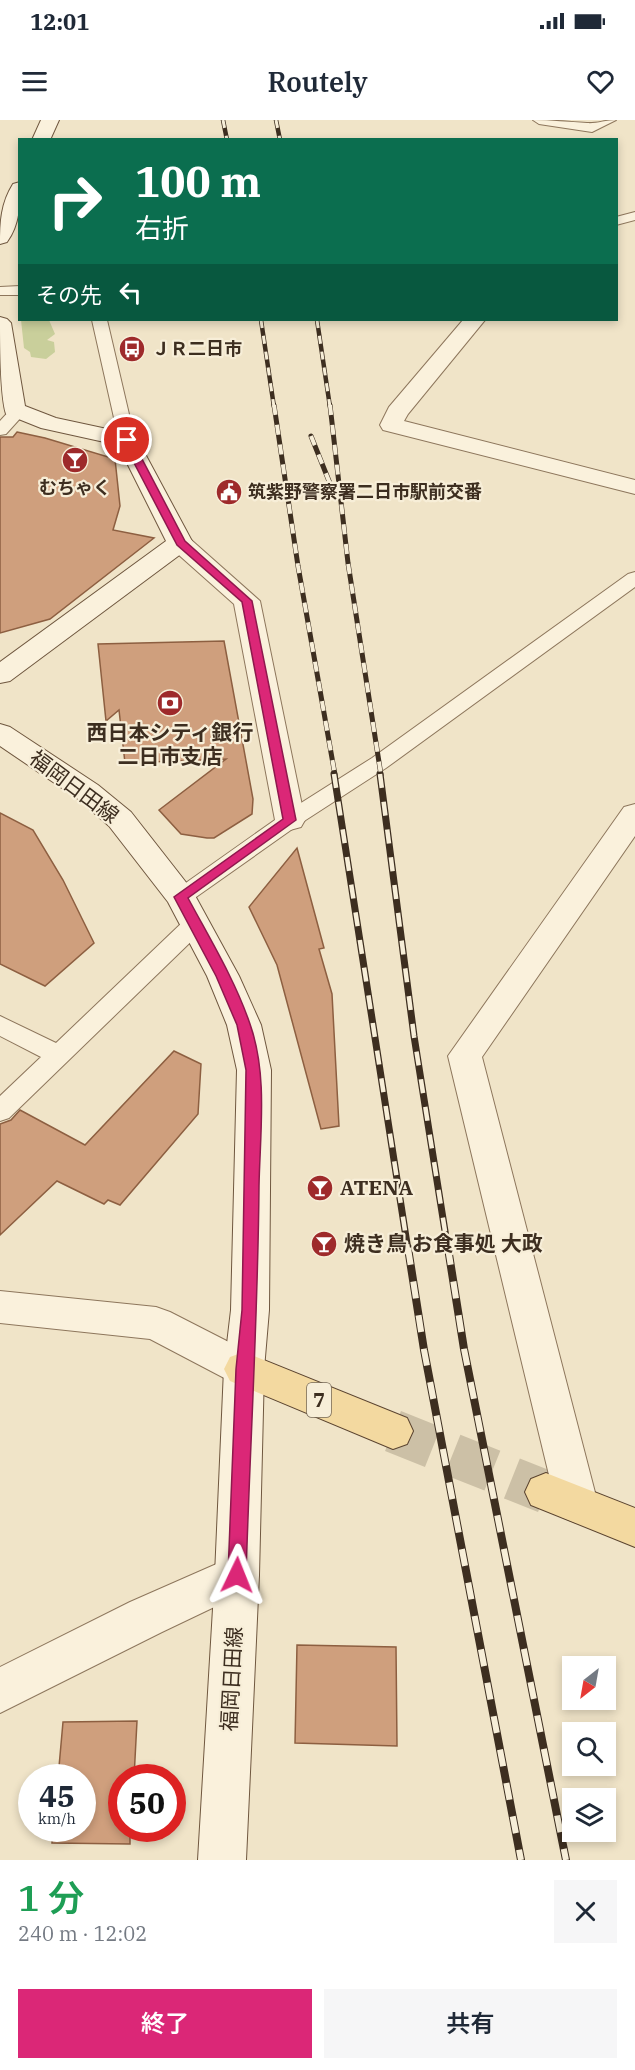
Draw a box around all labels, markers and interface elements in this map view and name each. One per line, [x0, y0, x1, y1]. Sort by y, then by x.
text: 12:01 [30, 7, 89, 36]
text: Routely [267, 64, 368, 99]
icon: menu [18, 65, 51, 98]
icon: heart [584, 65, 617, 98]
text: 100 m [135, 154, 261, 209]
icon: right [36, 162, 114, 240]
text: 右折 [135, 210, 189, 245]
icon: left [114, 276, 147, 309]
text: その先 [36, 280, 102, 309]
bus stop icon: ＪＲ二日市 [117, 334, 147, 364]
place label: ＪＲ二日市 [152, 337, 242, 360]
pin [101, 414, 152, 465]
icon: arrive [110, 423, 143, 456]
bar icon: むちゃく [60, 445, 90, 475]
place label: むちゃく [39, 476, 111, 499]
public building icon: 筑紫野警察署二日市駅前交番 [214, 477, 244, 507]
place label: 筑紫野警察署二日市駅前交番 [248, 480, 482, 503]
bank icon: 西日本シティ銀行 二日市支店 [155, 688, 185, 718]
place label: 西日本シティ銀行 二日市支店 [87, 718, 253, 770]
street label: 福岡日田線 [24, 743, 125, 829]
bar icon: ATENA [305, 1173, 335, 1203]
place label: ATENA [340, 1173, 413, 1201]
bar icon: 焼き鳥 お食事処 大政 [309, 1229, 339, 1259]
place label: 焼き鳥 お食事処 大政 [344, 1229, 543, 1257]
road number: 7 [307, 1383, 331, 1417]
position arrow [205, 1543, 269, 1607]
street label: 福岡日田線 [214, 1626, 248, 1732]
north arrow [562, 1656, 616, 1710]
map controls [562, 1656, 616, 1842]
button: search [562, 1722, 616, 1776]
speed limit sign: 50 [108, 1764, 186, 1842]
text: 45 [39, 1776, 75, 1815]
button: layers [562, 1788, 616, 1842]
text: km/h [38, 1809, 76, 1828]
text: 1 分 [18, 1874, 84, 1921]
button: close [554, 1880, 617, 1943]
text: 240 m · 12:02 [18, 1920, 147, 1947]
button: 終了 [18, 1989, 312, 2058]
button: 共有 [324, 1989, 617, 2058]

